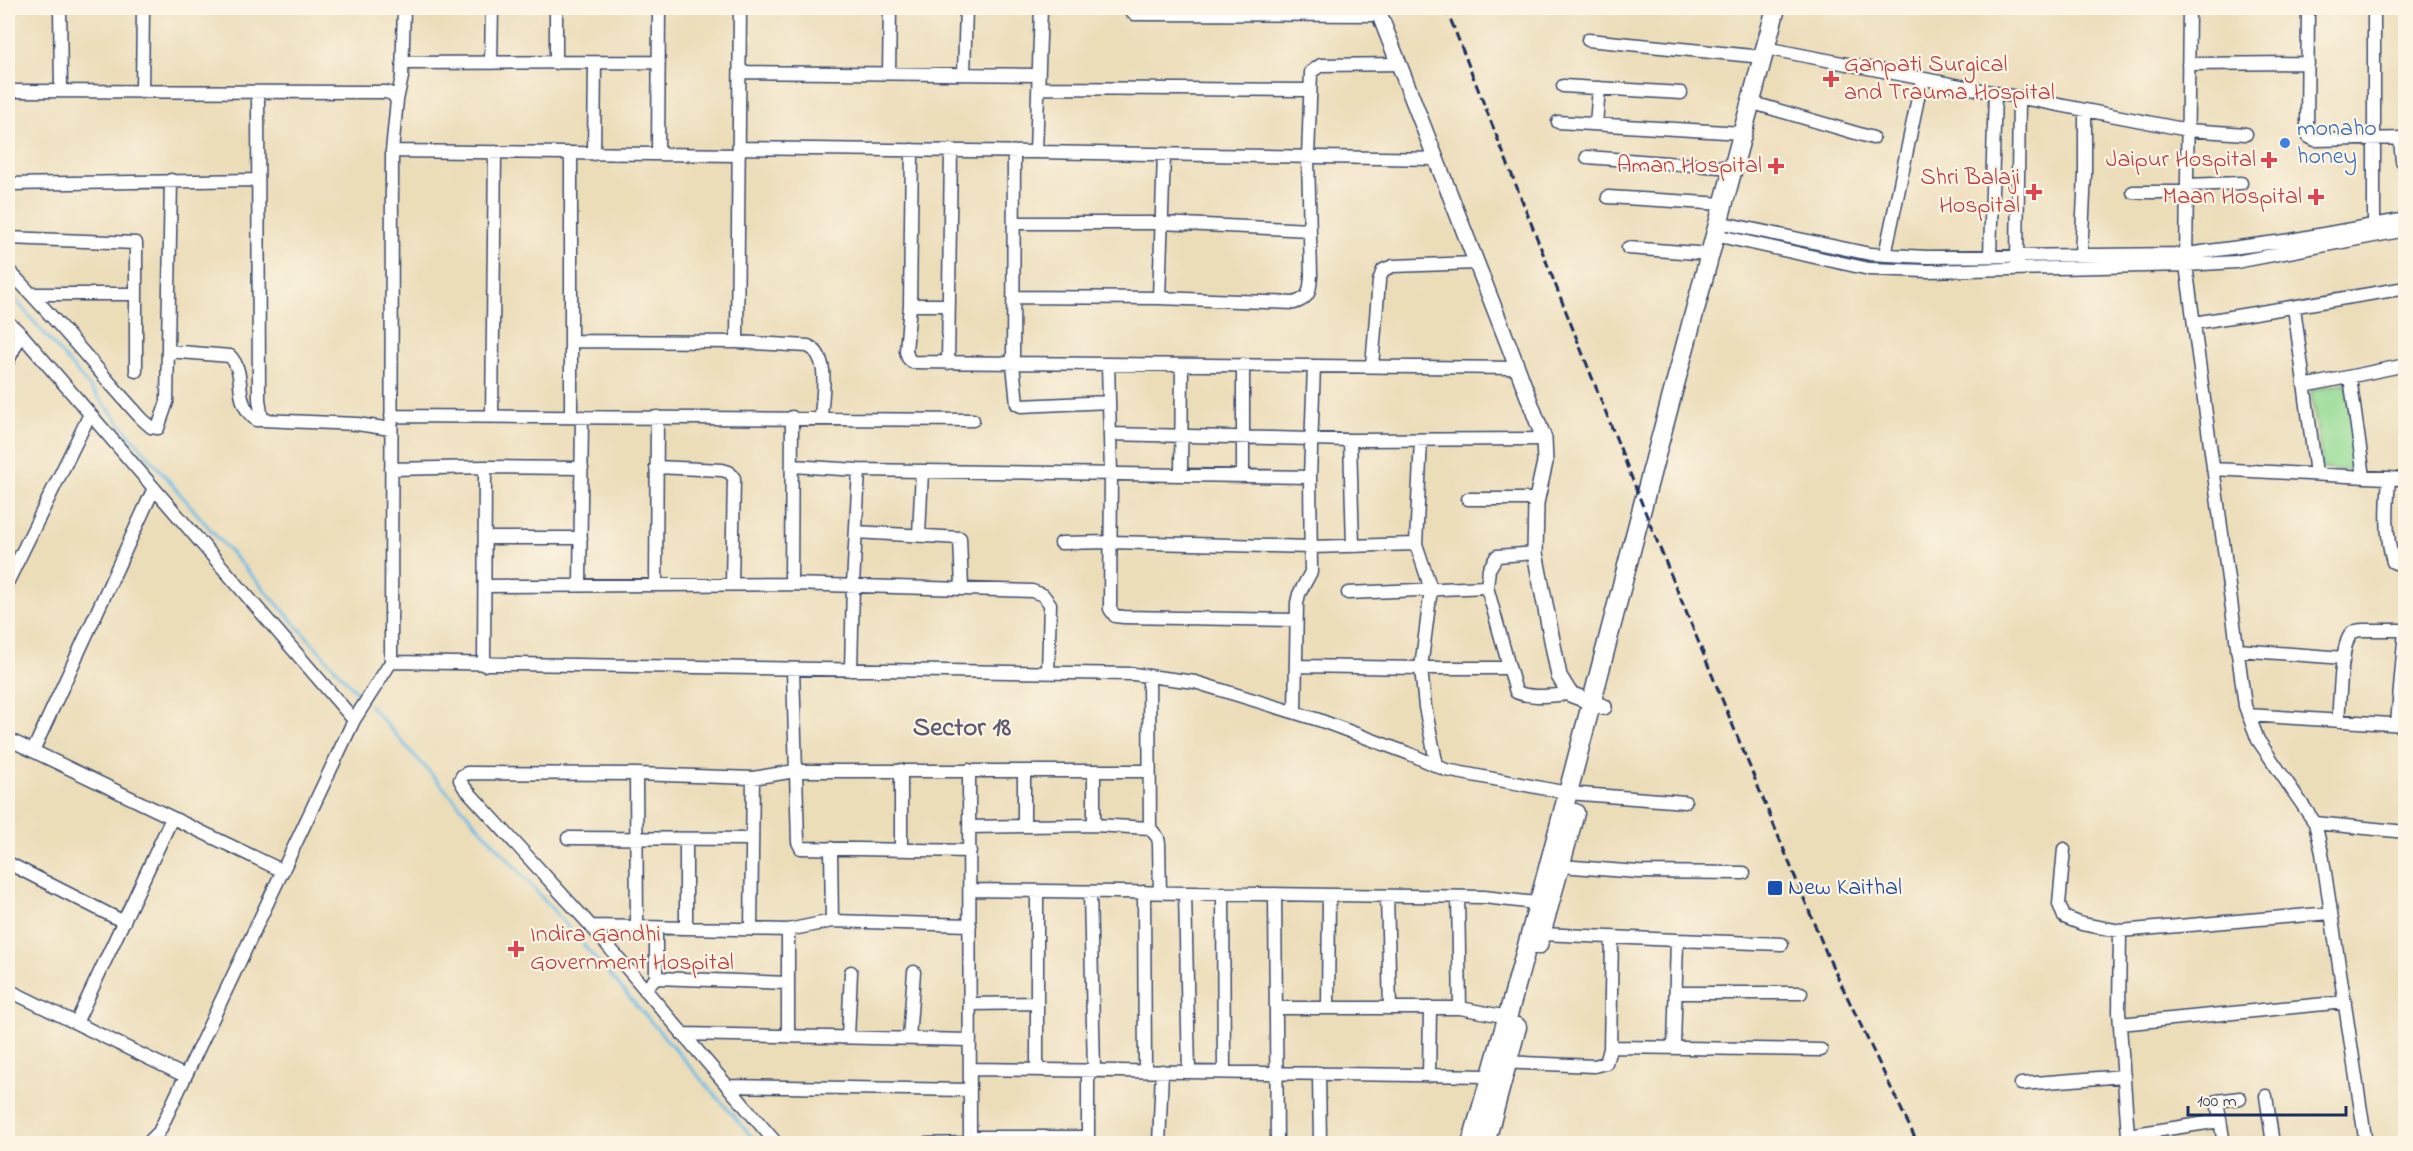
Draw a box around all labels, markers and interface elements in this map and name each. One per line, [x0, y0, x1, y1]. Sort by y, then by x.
place label: Ganpati Surgical and Trauma Hospital [1844, 48, 2055, 111]
marker: Ganpati Surgical and Trauma Hospital [1822, 70, 1840, 88]
place label: monaho honey [2297, 112, 2377, 176]
marker: monaho honey [2278, 136, 2292, 150]
place label: Jaipur Hospital [2106, 143, 2256, 178]
place label: Aman Hospital [1617, 149, 1762, 184]
marker: Jaipur Hospital [2260, 151, 2278, 169]
marker: Aman Hospital [1767, 157, 1785, 175]
place label: Shri Balaji Hospital [1920, 161, 2020, 224]
place label: Maan Hospital [2163, 180, 2302, 215]
marker: Shri Balaji Hospital [2025, 183, 2043, 201]
marker: Maan Hospital [2307, 188, 2325, 206]
district label: Sector 18 [913, 709, 1011, 748]
place label: New Kaithal [1788, 871, 1902, 906]
marker: New Kaithal [1766, 879, 1784, 897]
place label: Indira Gandhi Government Hospital [530, 918, 734, 981]
marker: Indira Gandhi Government Hospital [507, 940, 525, 958]
scale bar [2188, 1079, 2346, 1117]
text: 100 m [2197, 1089, 2237, 1115]

